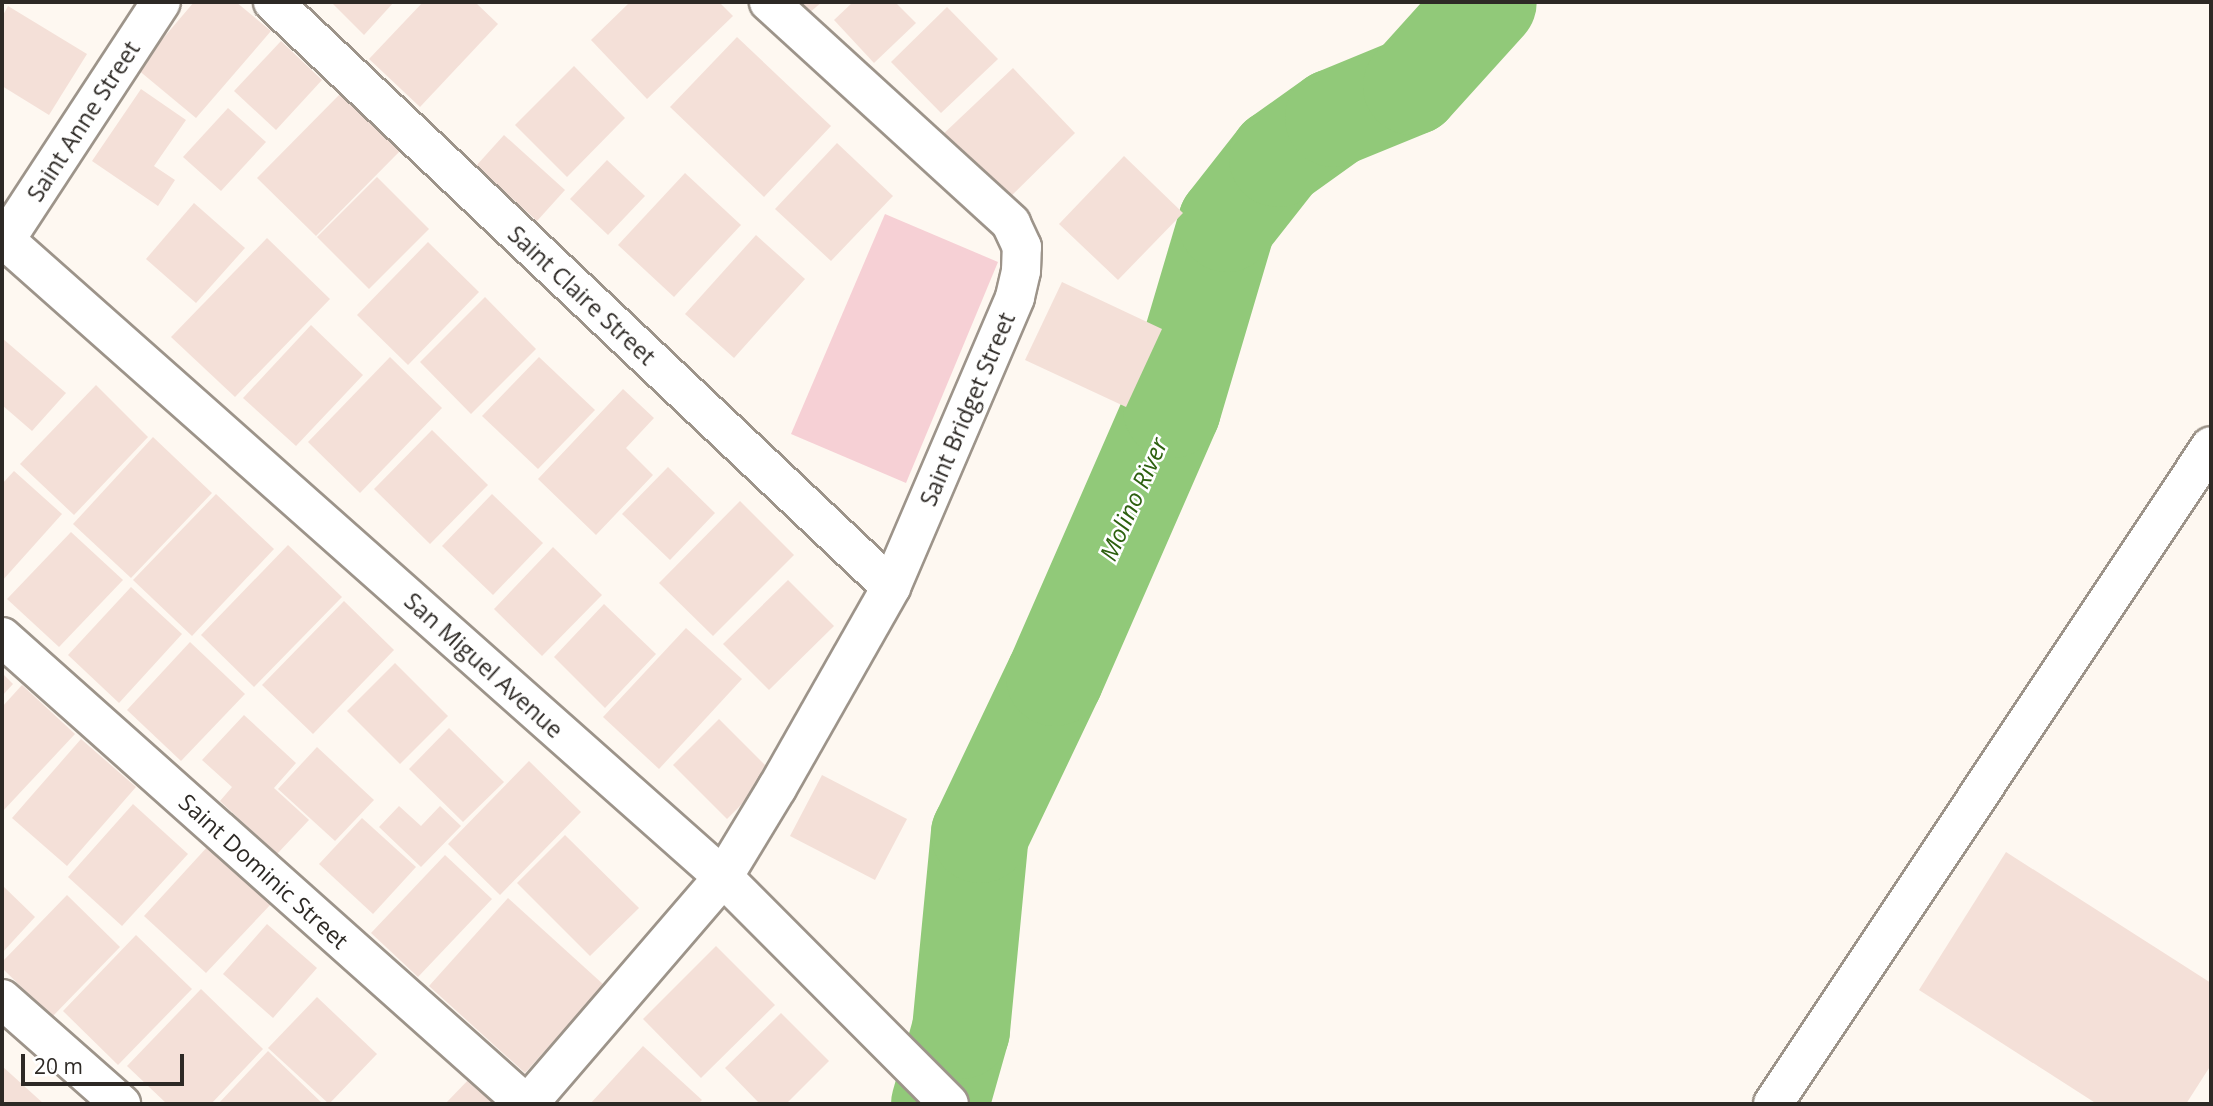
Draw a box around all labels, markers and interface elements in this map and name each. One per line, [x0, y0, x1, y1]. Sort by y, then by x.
street label: Saint Anne Street [21, 36, 145, 206]
street label: Saint Claire Street [503, 220, 661, 370]
street label: Saint Bridget Street [914, 308, 1020, 510]
water label: Molino River [1093, 433, 1173, 565]
street label: San Miguel Avenue [399, 587, 569, 743]
street label: Saint Dominic Street [174, 788, 354, 954]
scale bar [24, 1040, 187, 1084]
text: 20 m [34, 1052, 83, 1080]

